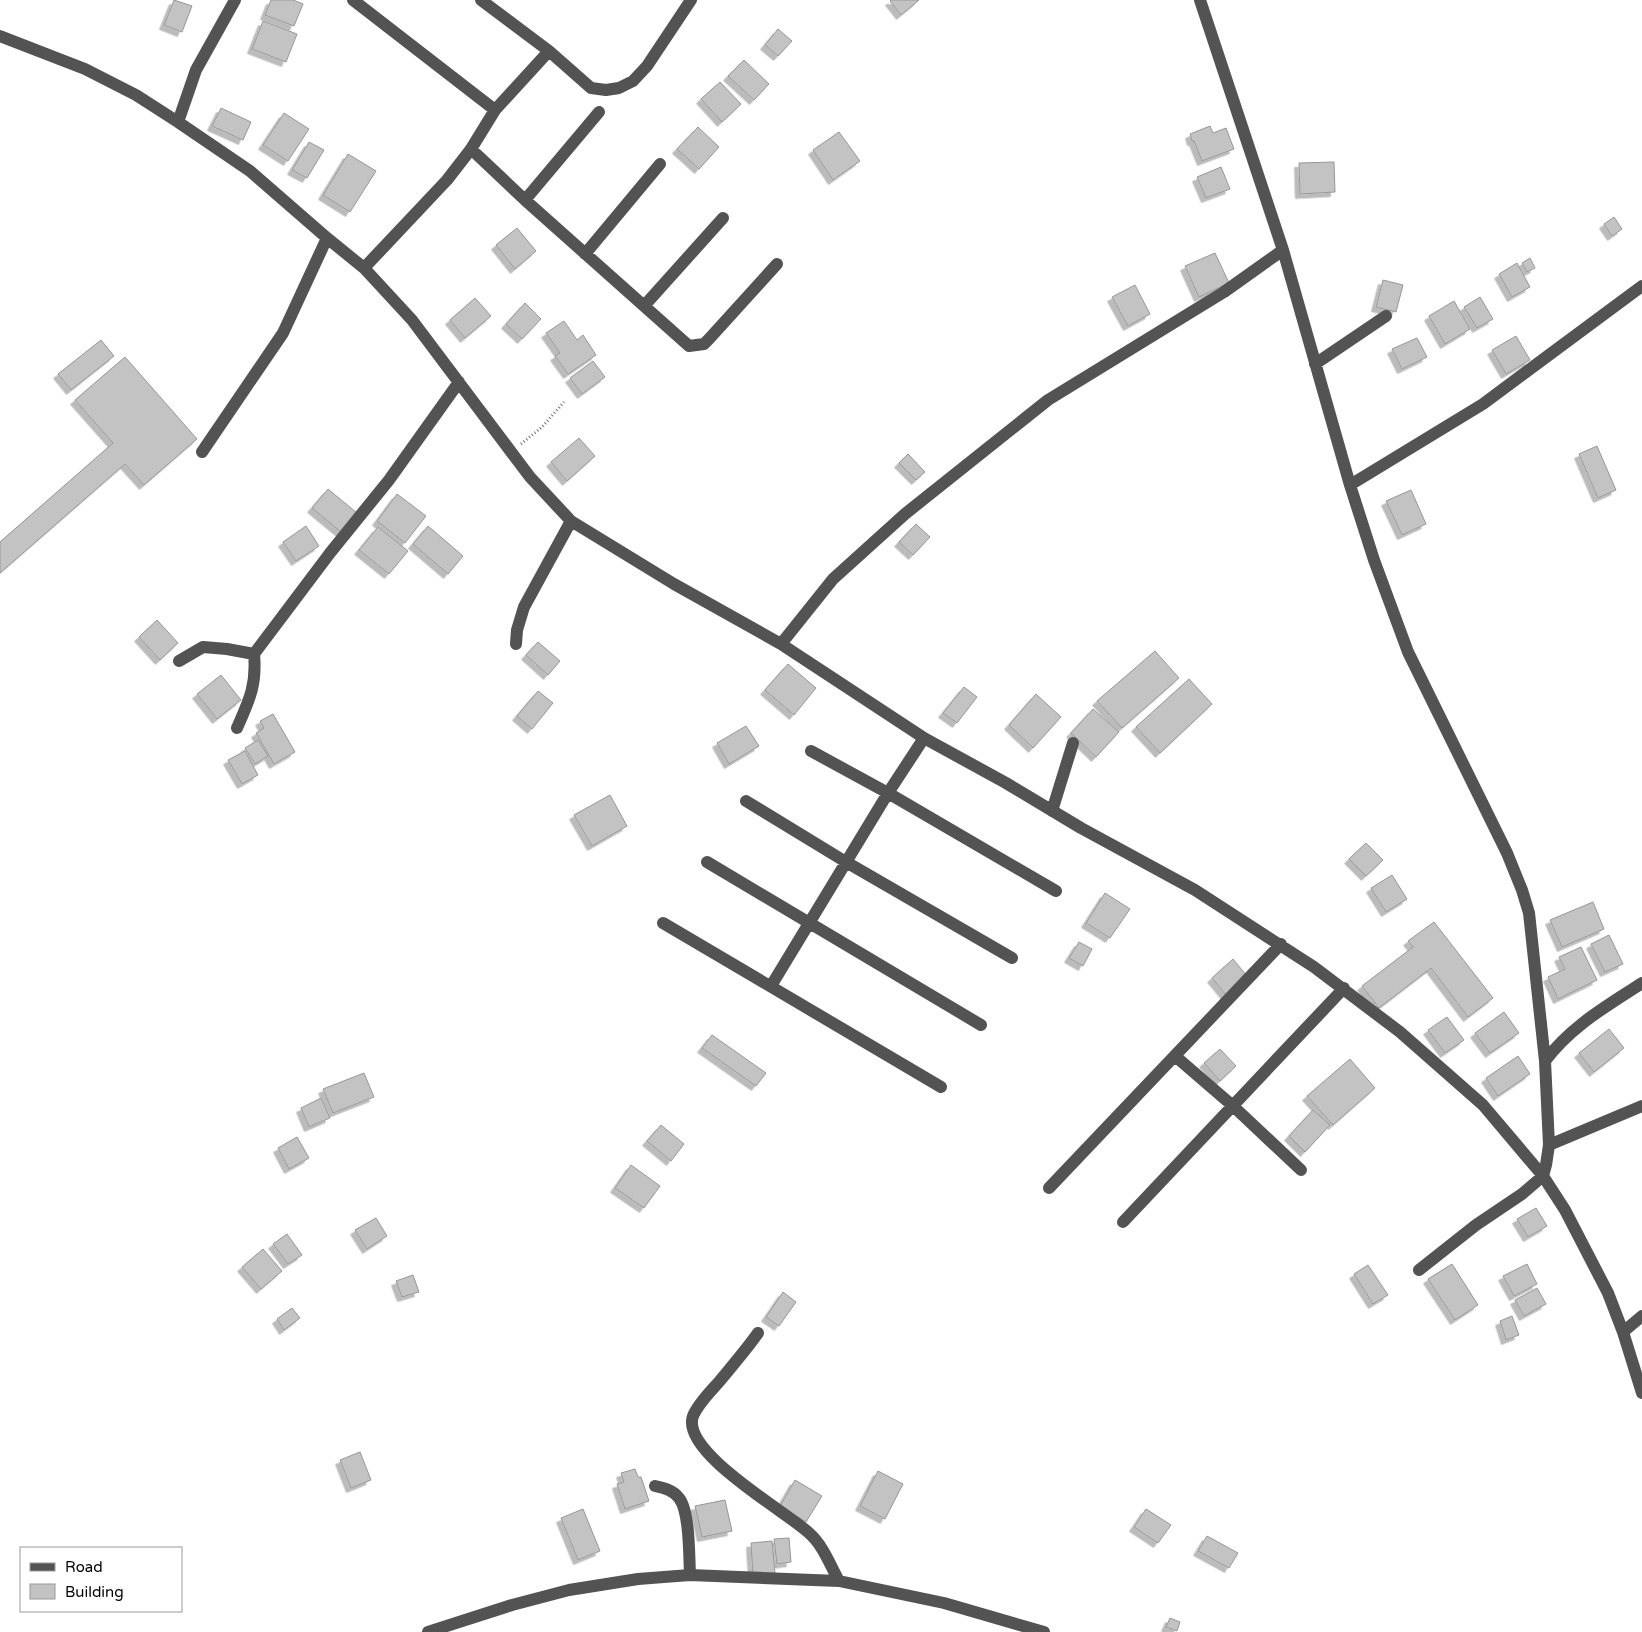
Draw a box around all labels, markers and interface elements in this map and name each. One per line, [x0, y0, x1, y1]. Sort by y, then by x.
legend [20, 1547, 182, 1612]
text: Road [65, 1558, 103, 1576]
text: Building [65, 1583, 124, 1601]

